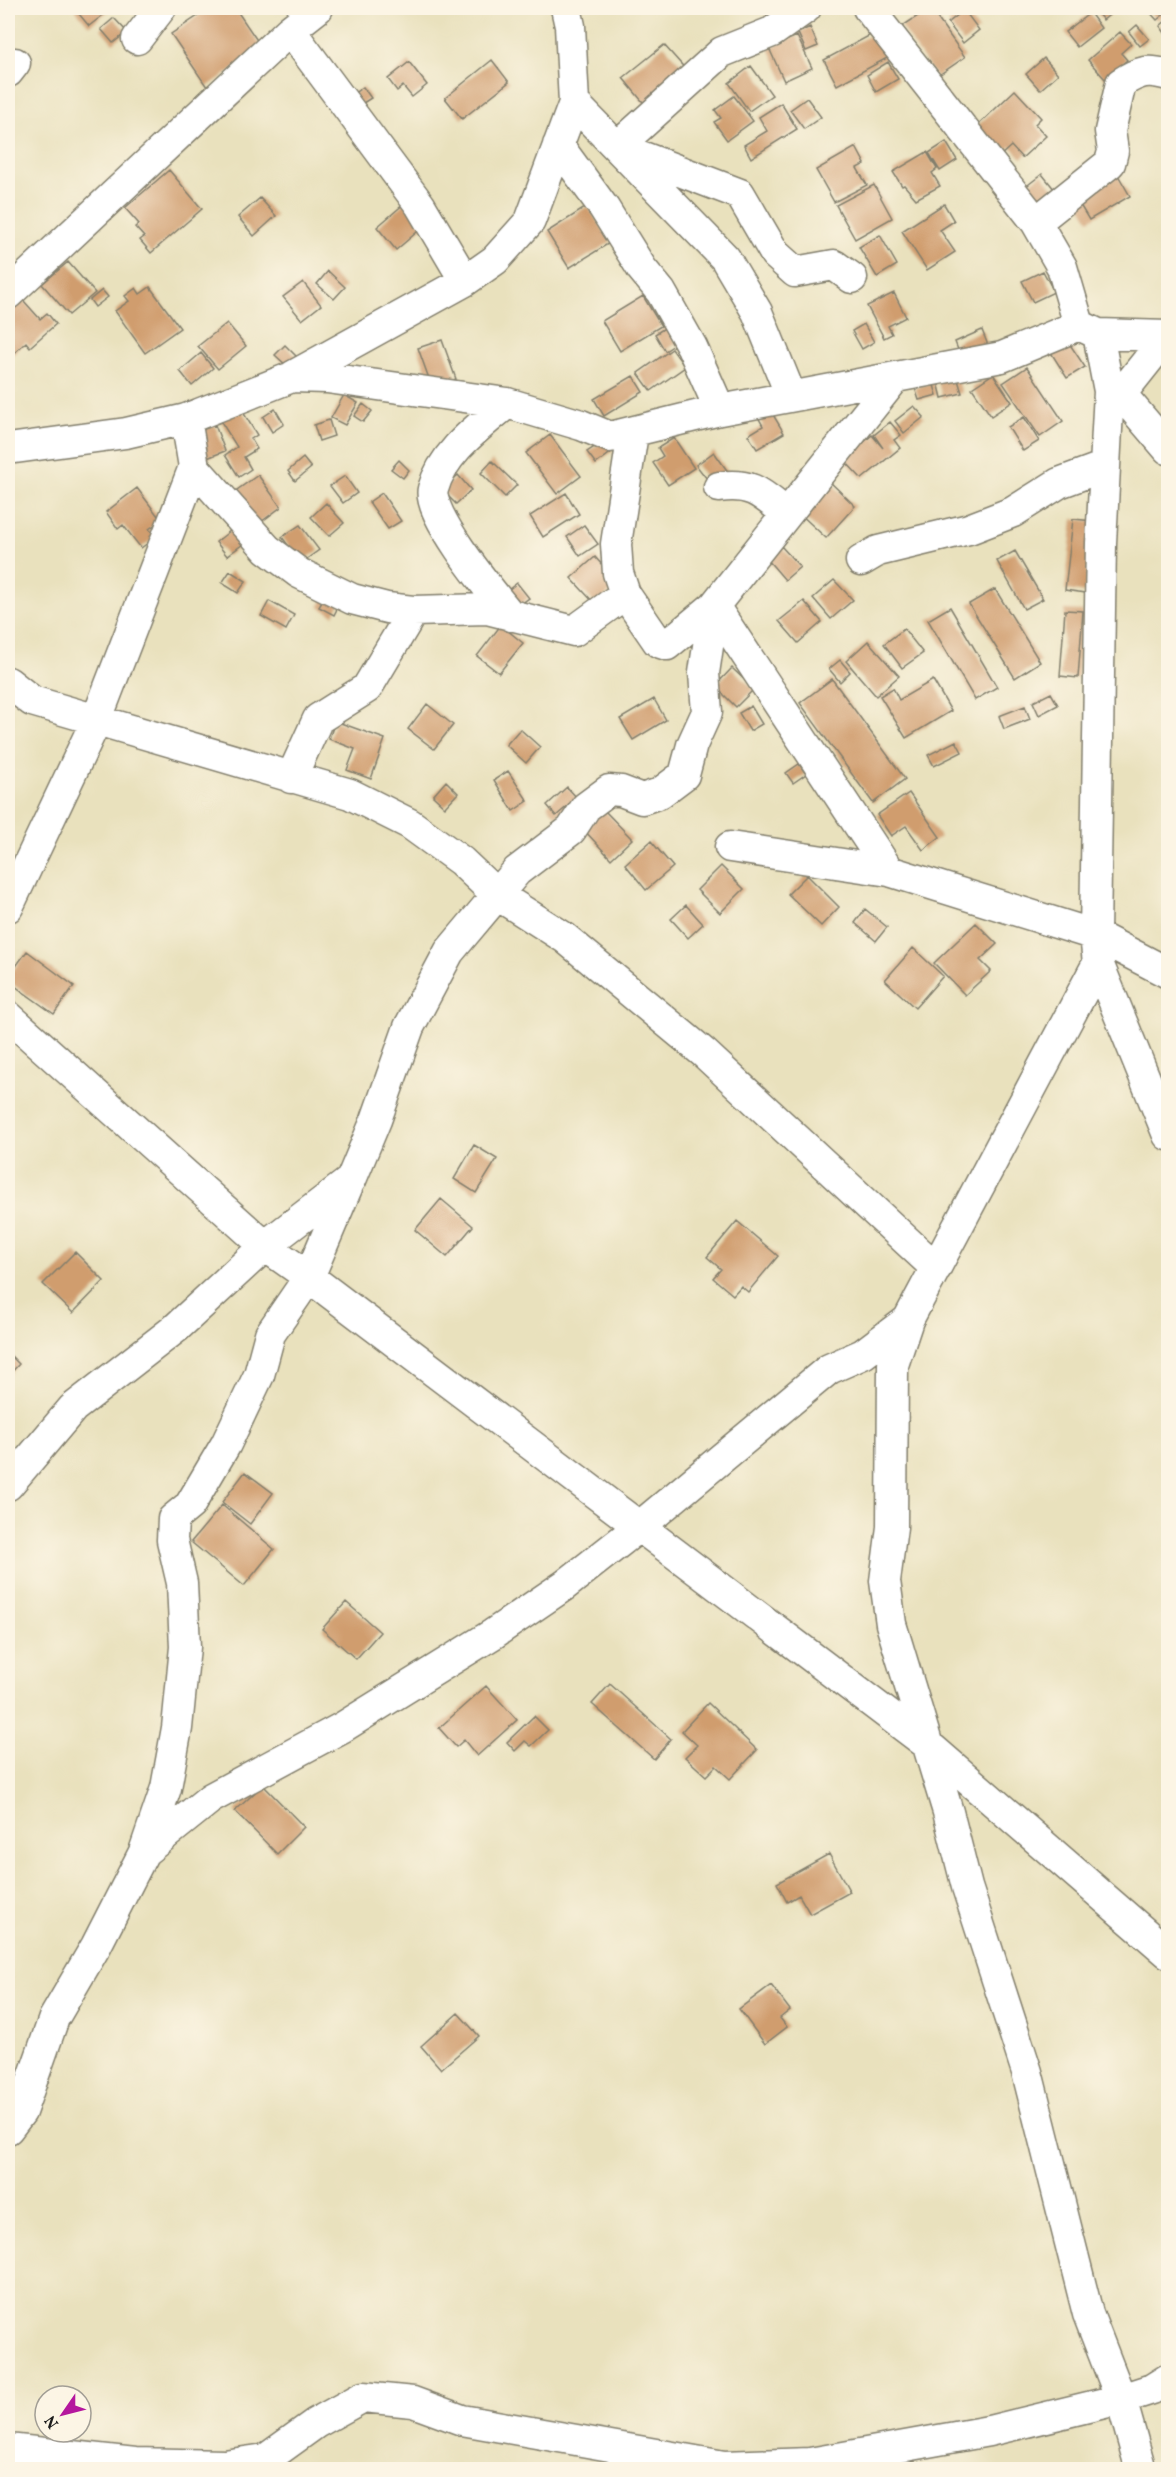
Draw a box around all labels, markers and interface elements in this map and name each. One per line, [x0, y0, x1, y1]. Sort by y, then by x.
north arrow [33, 2384, 93, 2444]
text: N [40, 2410, 65, 2433]

